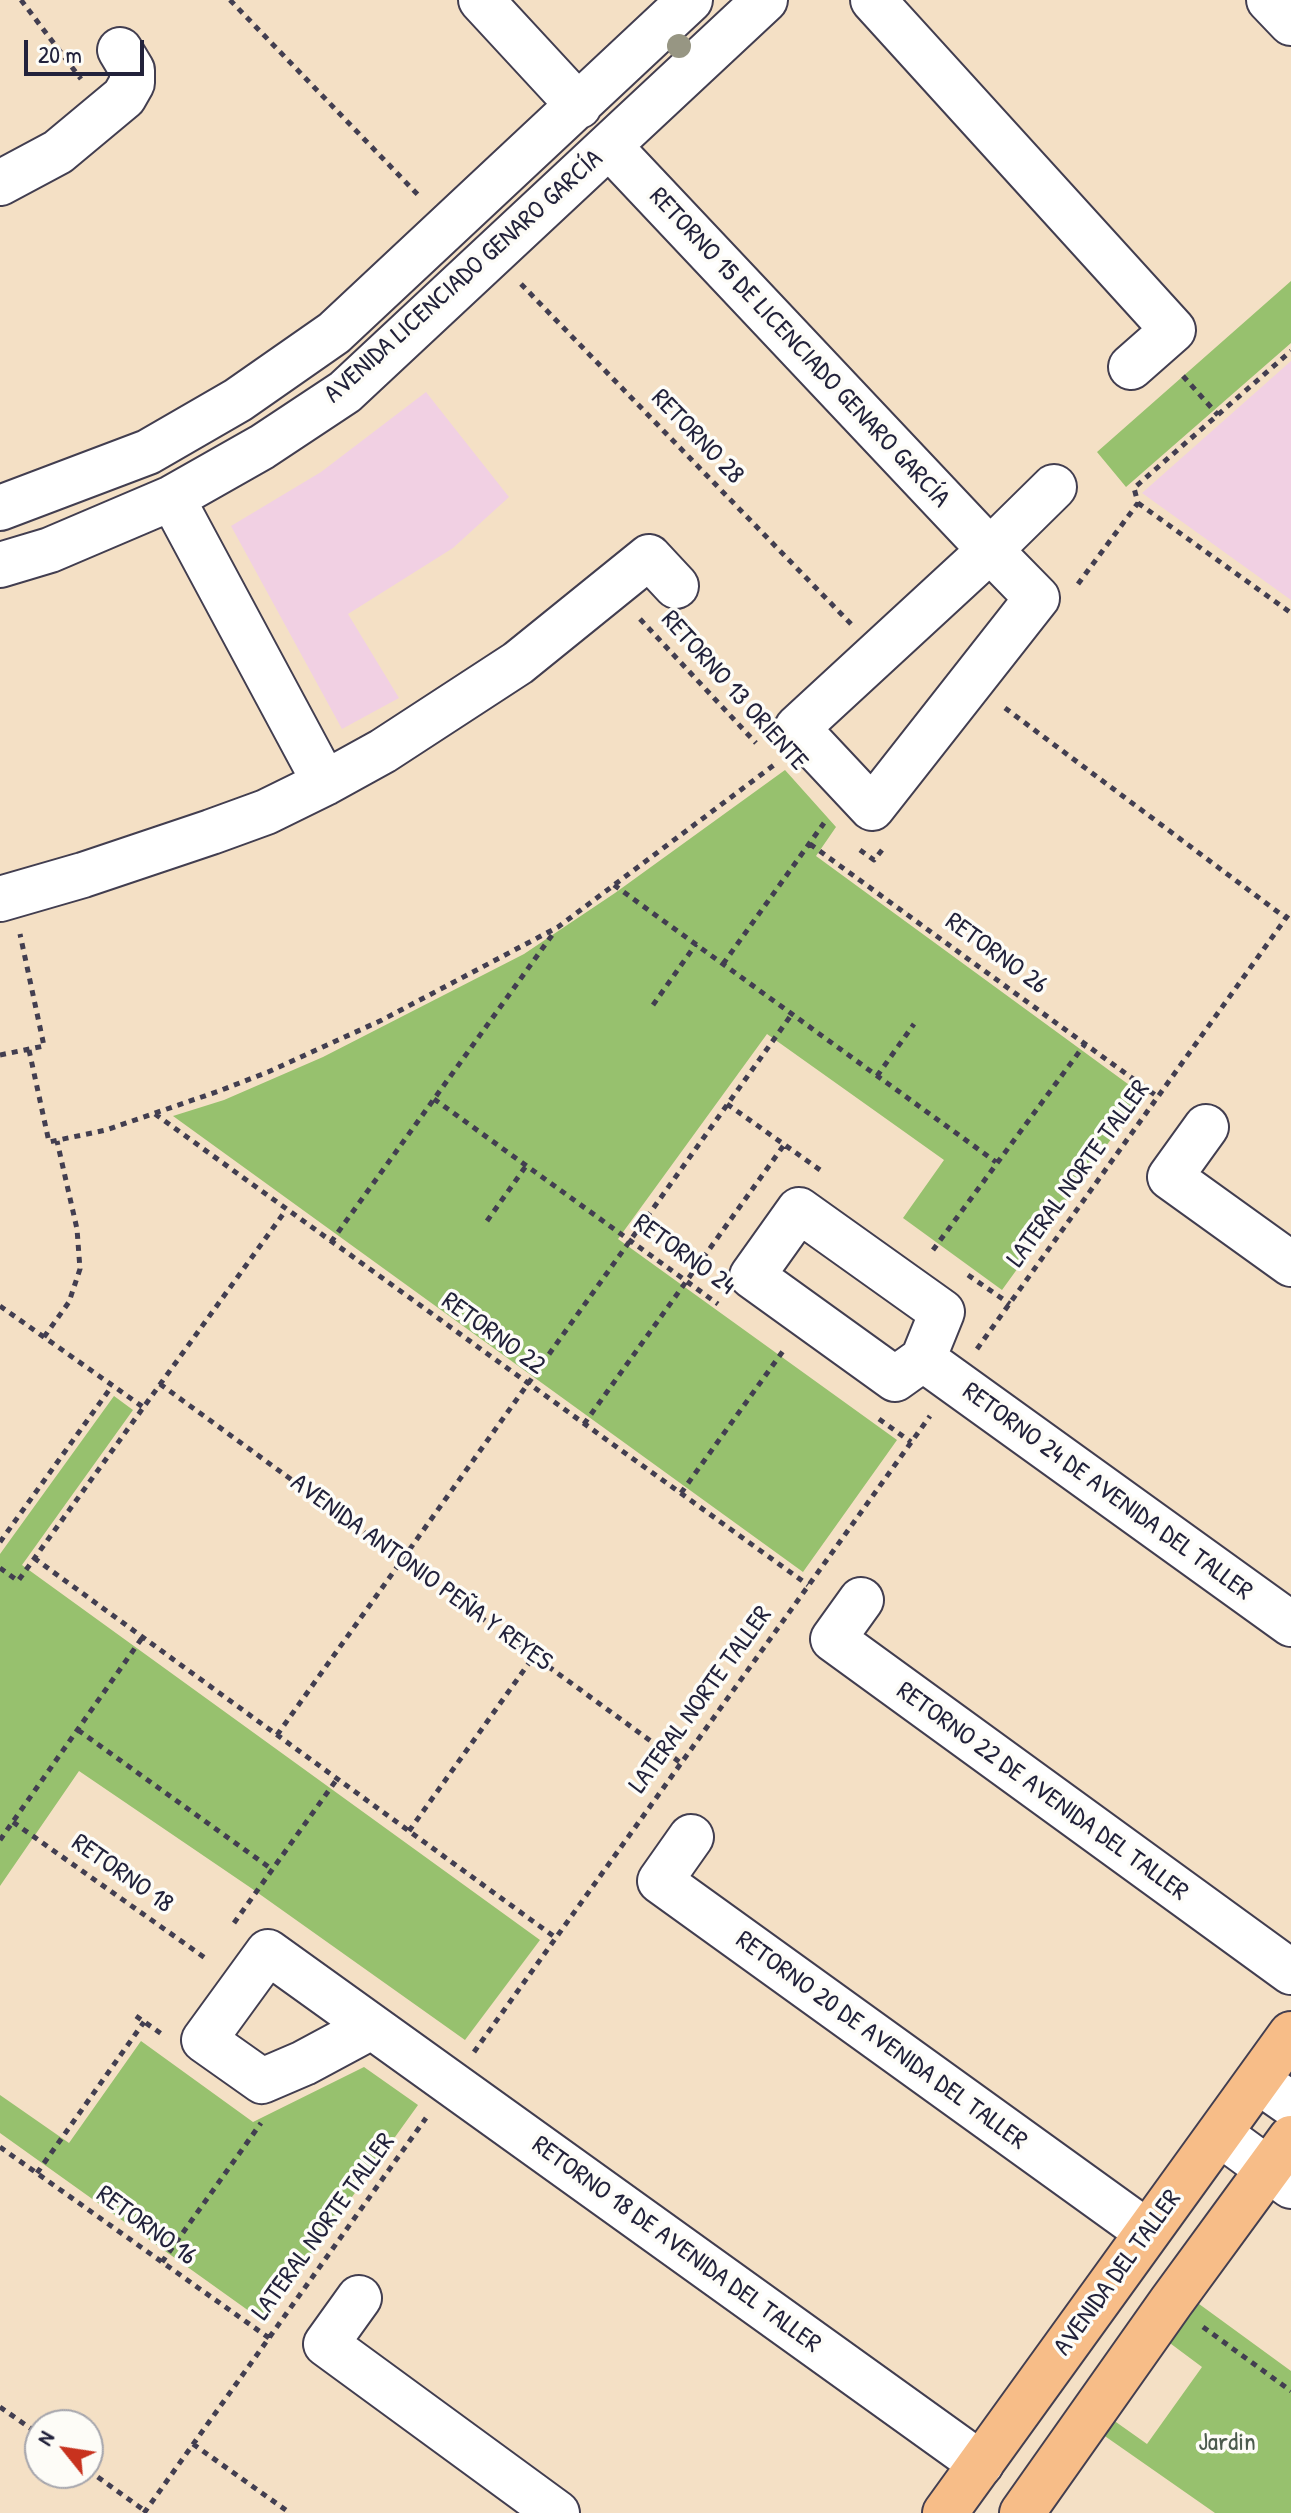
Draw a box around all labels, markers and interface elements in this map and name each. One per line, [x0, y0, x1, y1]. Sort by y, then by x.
scale bar [28, 24, 148, 74]
text: 20 m [38, 38, 82, 70]
street label: AVENIDA LICENCIADO GENARO GARCÍA [318, 144, 610, 410]
street label: RETORNO 15 DE LICENCIADO GENARO GARCÍA [642, 182, 956, 514]
street label: RETORNO 28 [644, 383, 750, 491]
street label: RETORNO 13 ORIENTE [654, 605, 814, 777]
street label: RETORNO 26 [939, 907, 1053, 1001]
street label: LATERAL NORTE TALLER [1001, 1074, 1157, 1274]
street label: RETORNO 24 [627, 1208, 741, 1302]
street label: RETORNO 22 [435, 1286, 551, 1382]
street label: RETORNO 24 DE AVENIDA DEL TALLER [956, 1376, 1258, 1608]
street label: AVENIDA ANTONIO PEÑA Y REYES [284, 1468, 558, 1678]
street label: LATERAL NORTE TALLER [623, 1600, 779, 1800]
street label: RETORNO 22 DE AVENIDA DEL TALLER [890, 1676, 1194, 1908]
street label: RETORNO 18 [65, 1828, 179, 1920]
street label: RETORNO 20 DE AVENIDA DEL TALLER [729, 1925, 1033, 2157]
street label: LATERAL NORTE TALLER [246, 2127, 402, 2327]
street label: RETORNO 18 DE AVENIDA DEL TALLER [526, 2130, 826, 2360]
street label: RETORNO 16 [90, 2179, 202, 2273]
street label: AVENIDA DEL TALLER [1048, 2184, 1188, 2362]
north arrow [24, 2409, 104, 2489]
text: N [29, 2425, 61, 2451]
park label: Jardin [1198, 2427, 1256, 2459]

